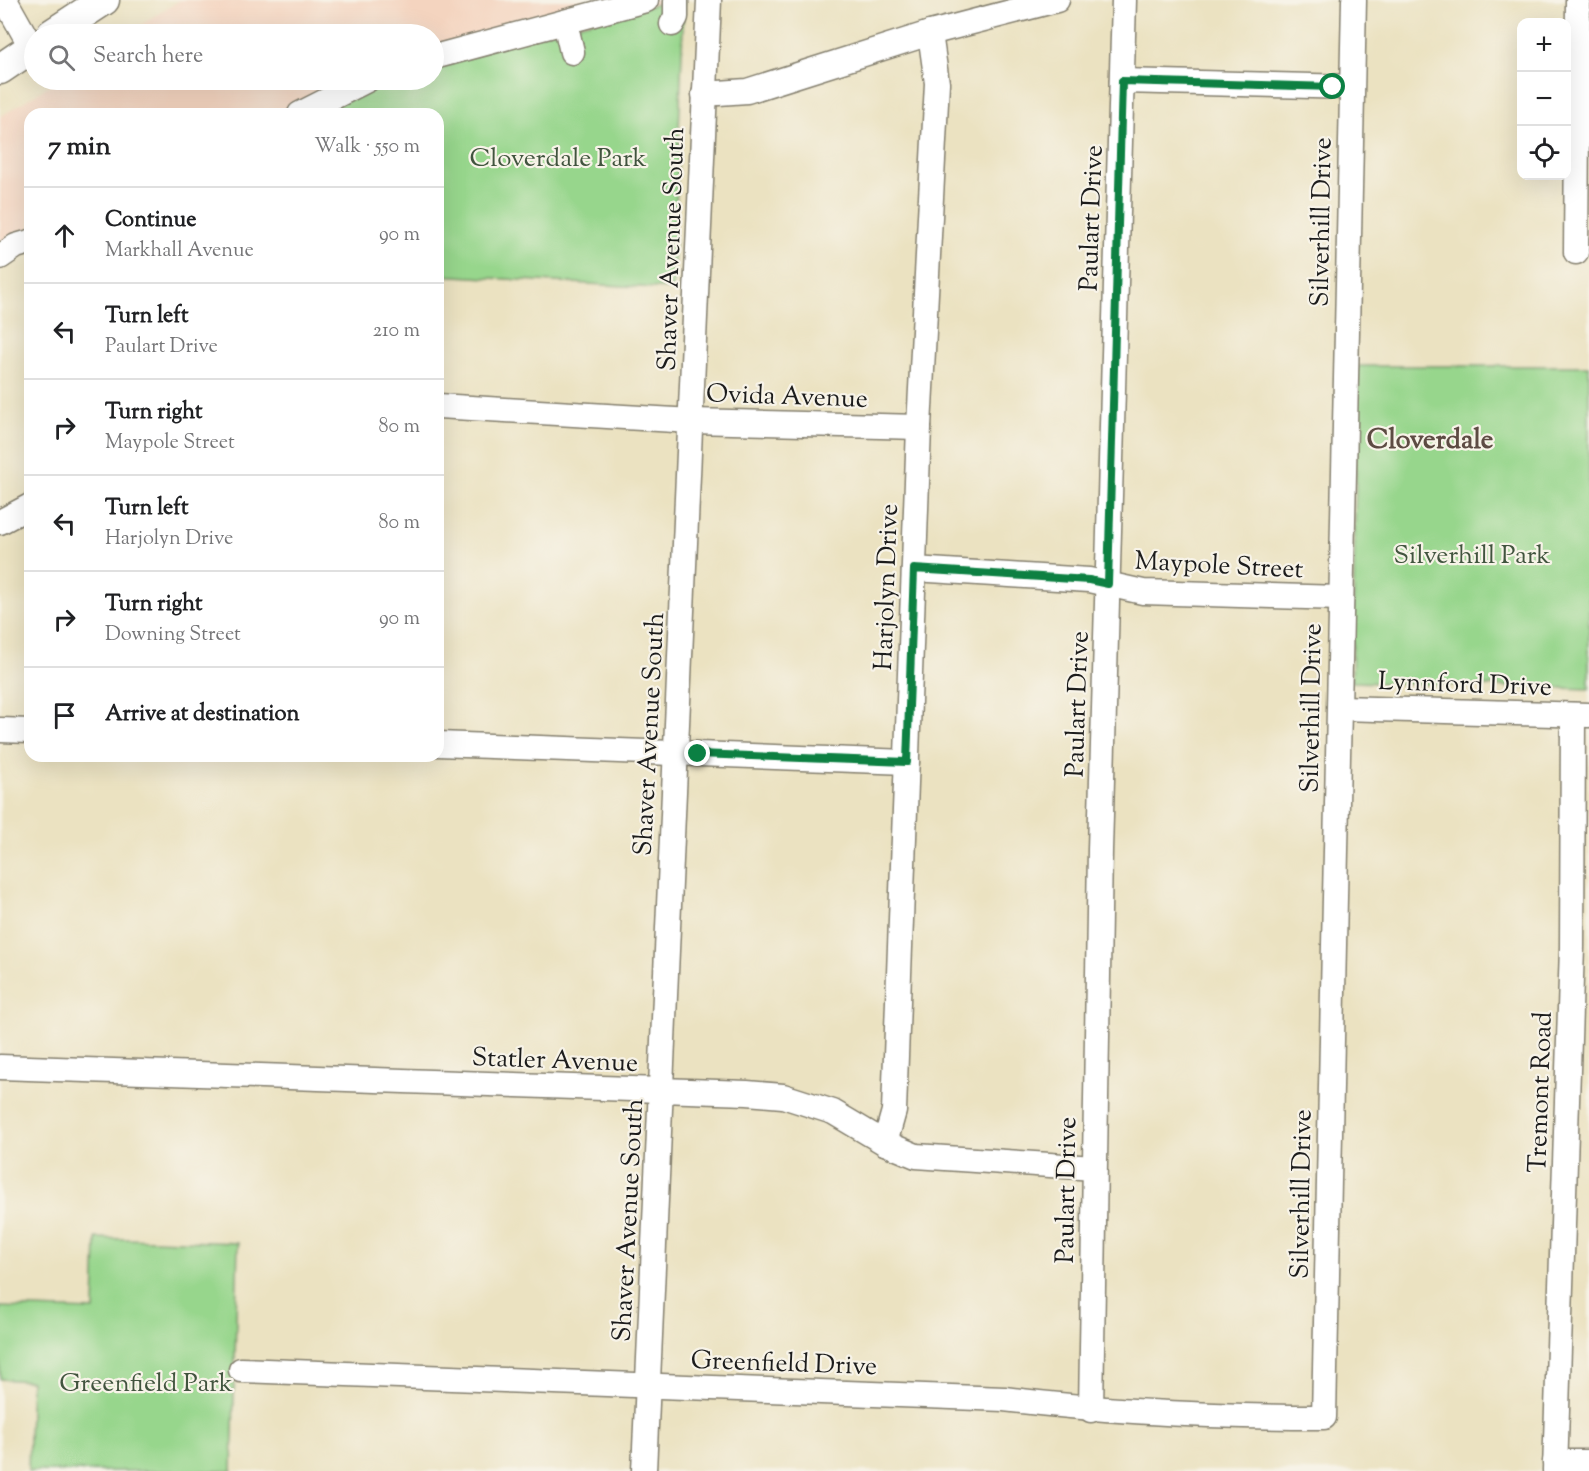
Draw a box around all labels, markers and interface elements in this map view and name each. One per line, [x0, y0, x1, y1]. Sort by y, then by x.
map controls [1517, 18, 1571, 180]
button: + [1517, 18, 1571, 72]
search box [24, 24, 444, 90]
icon: search [45, 41, 78, 74]
text: Search here [93, 41, 203, 73]
button: − [1517, 72, 1571, 126]
route start [1319, 73, 1345, 99]
button: locate [1517, 126, 1571, 180]
street label: Shaver Avenue South [650, 127, 695, 372]
text: 7 min [48, 129, 111, 166]
text: Walk · 550 m [314, 133, 420, 162]
street label: Silverhill Drive [1303, 137, 1342, 307]
park label: Cloverdale Park [469, 141, 647, 178]
street label: Paulart Drive [1071, 144, 1114, 292]
text: Continue [105, 205, 196, 237]
icon: ahead [48, 219, 81, 252]
text: 90 m [379, 221, 420, 250]
text: Markhall Avenue [105, 237, 254, 266]
text: Turn left [105, 301, 188, 333]
icon: left [48, 315, 81, 348]
text: 210 m [373, 317, 420, 346]
text: Paulart Drive [105, 333, 218, 362]
street label: Ovida Avenue [705, 376, 869, 419]
text: Turn right [105, 397, 202, 429]
icon: right [48, 411, 81, 444]
text: 80 m [379, 413, 420, 442]
district label: Cloverdale [1367, 422, 1493, 461]
text: Maypole Street [105, 429, 235, 458]
text: Turn left [105, 493, 188, 525]
street label: Harjolyn Drive [866, 503, 909, 671]
icon: left [48, 507, 81, 540]
text: 80 m [379, 509, 420, 538]
text: Harjolyn Drive [105, 525, 233, 554]
park label: Silverhill Park [1394, 538, 1550, 575]
street label: Maypole Street [1134, 544, 1304, 589]
text: Turn right [105, 589, 202, 621]
icon: right [48, 603, 81, 636]
text: 90 m [379, 605, 420, 634]
street label: Shaver Avenue South [626, 611, 675, 857]
text: Downing Street [105, 621, 241, 650]
street label: Silverhill Drive [1293, 623, 1332, 793]
street label: Paulart Drive [1057, 630, 1100, 778]
street label: Lynnford Drive [1377, 664, 1552, 707]
icon: arrive [48, 699, 81, 732]
text: Arrive at destination [105, 699, 300, 731]
route end [684, 740, 710, 766]
street label: Tremont Road [1520, 1011, 1563, 1173]
street label: Statler Avenue [471, 1040, 639, 1083]
street label: Shaver Avenue South [605, 1097, 654, 1343]
street label: Silverhill Drive [1283, 1109, 1322, 1279]
street label: Paulart Drive [1048, 1116, 1087, 1264]
street label: Greenfield Drive [690, 1343, 878, 1386]
park label: Greenfield Park [59, 1366, 233, 1403]

